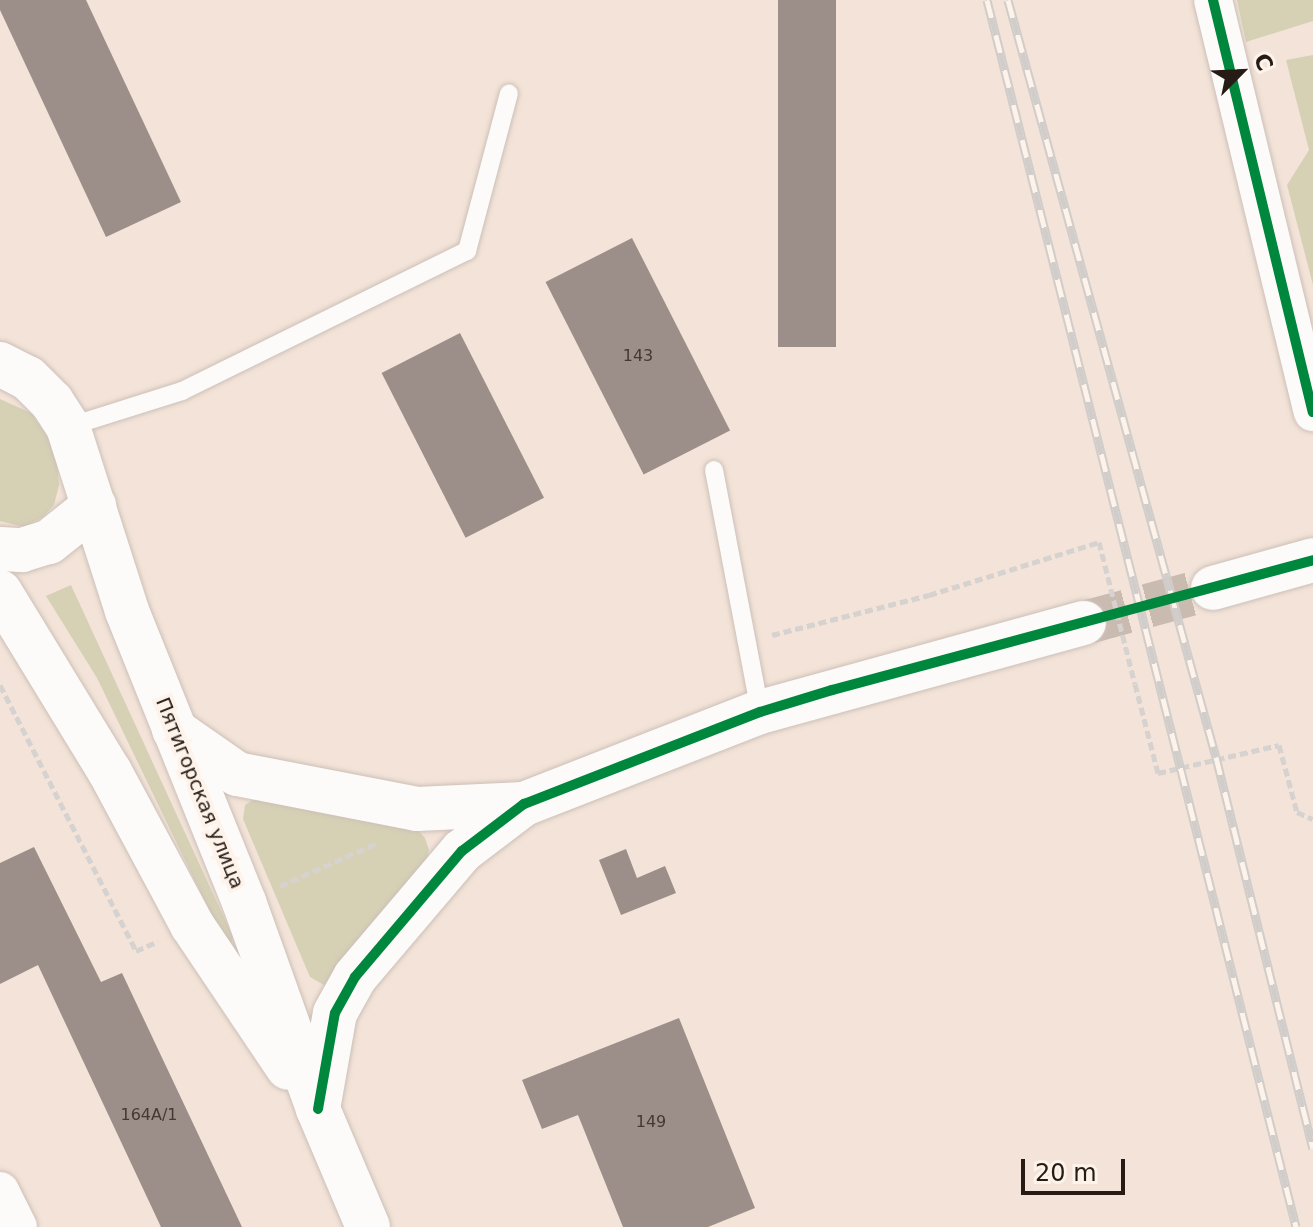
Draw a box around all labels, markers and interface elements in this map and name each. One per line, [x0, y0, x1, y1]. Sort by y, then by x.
north arrow [1201, 32, 1281, 112]
text: С [1249, 50, 1278, 74]
house number: 143 [623, 346, 653, 366]
street label: Пятигорская улица [151, 694, 249, 892]
house number: 164А/1 [120, 1105, 178, 1125]
house number: 149 [636, 1112, 666, 1132]
scale bar [1025, 1143, 1129, 1193]
text: 20 m [1035, 1159, 1097, 1187]

